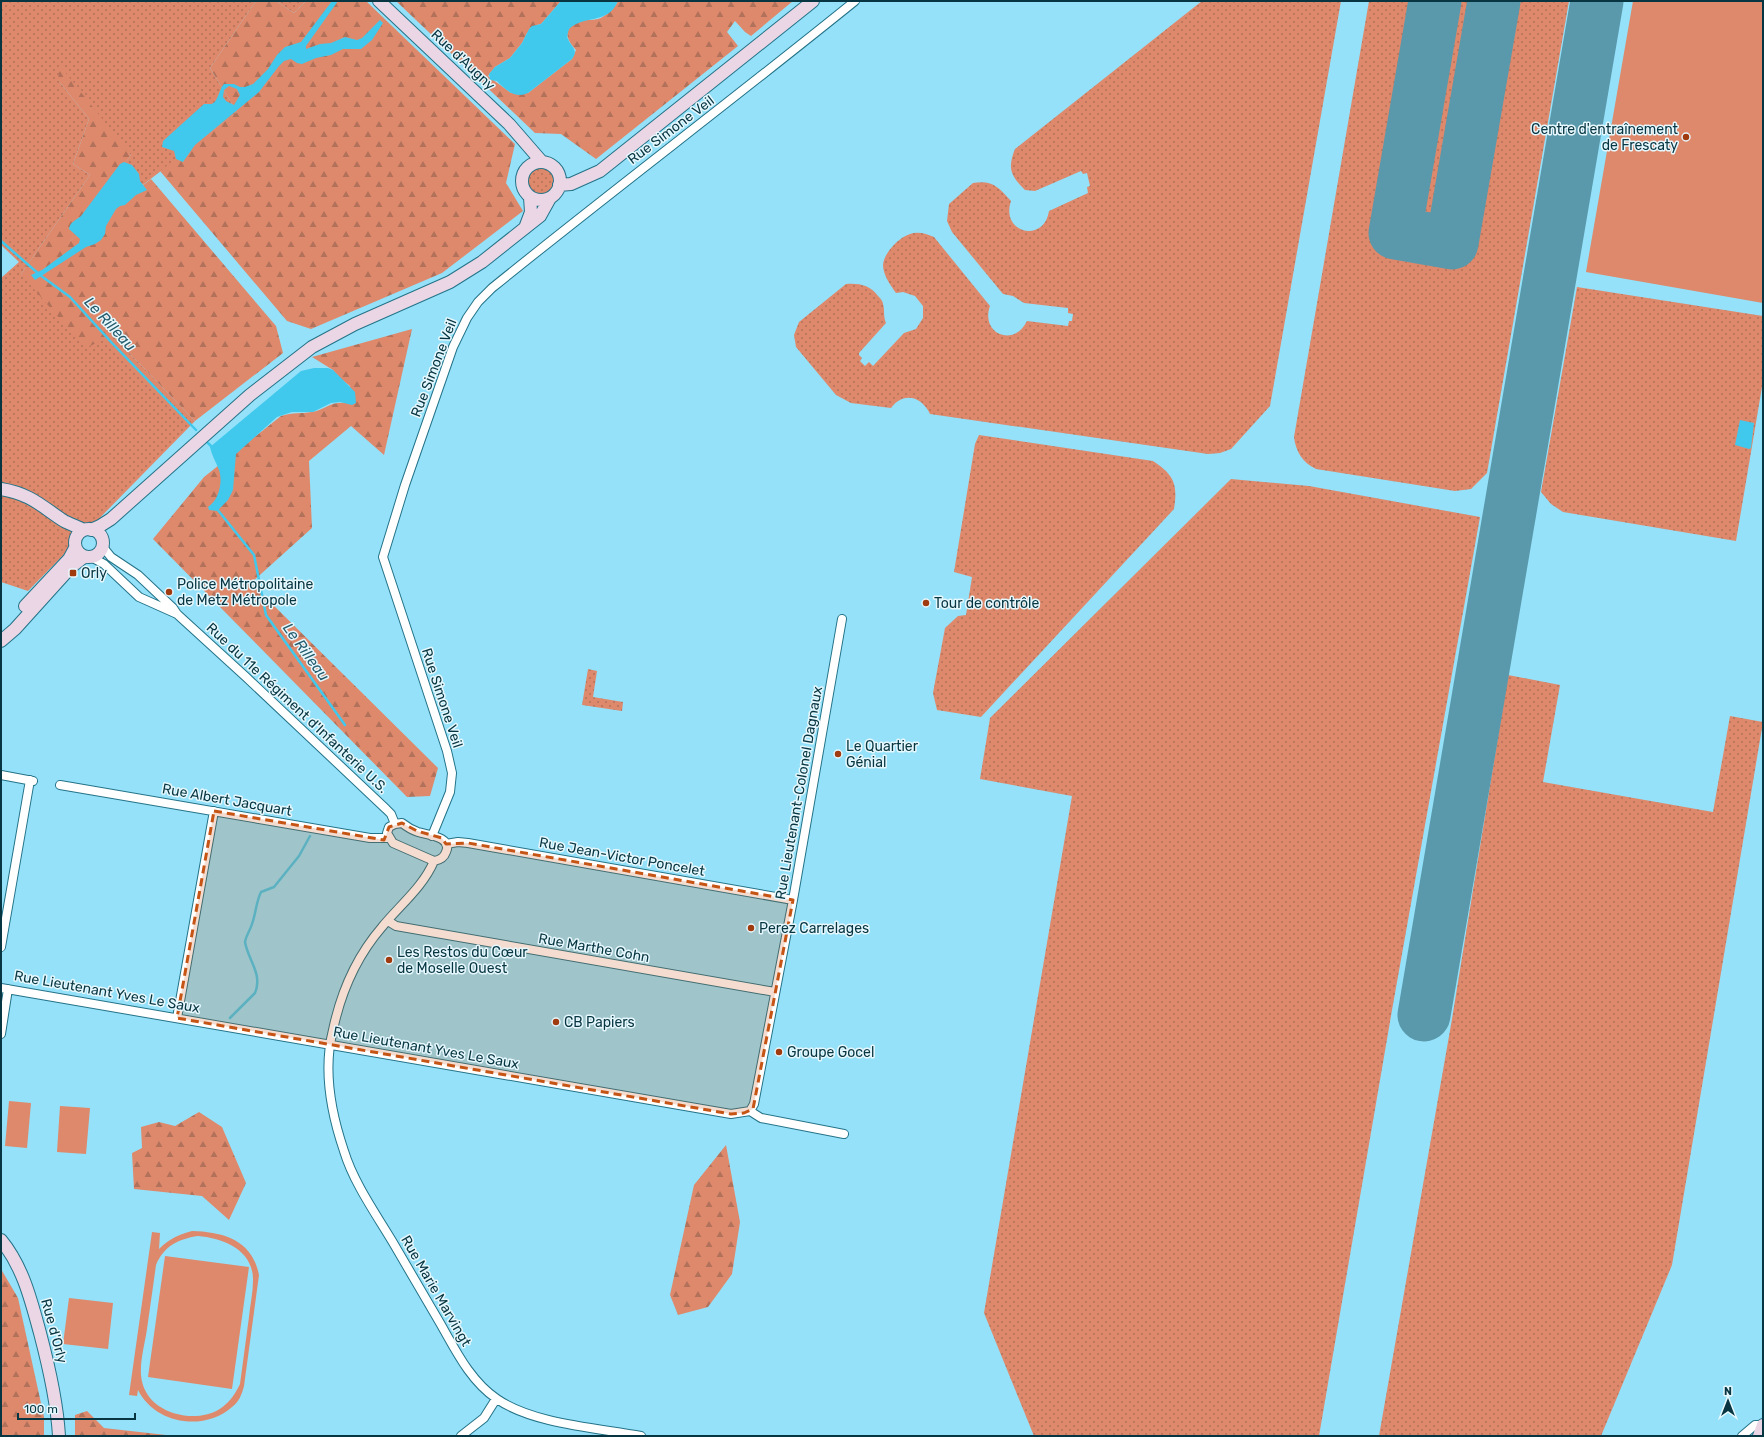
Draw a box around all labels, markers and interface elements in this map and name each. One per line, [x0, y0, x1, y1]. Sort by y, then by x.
street label: Rue d'Augny [427, 26, 499, 94]
street label: Rue Simone Veil [624, 92, 718, 168]
place label: Centre d'entraînement de Frescaty [1531, 121, 1679, 154]
marker: Centre d'entraînement de Frescaty [1681, 132, 1691, 142]
water label: Le Rilleau [80, 293, 140, 355]
street label: Rue Simone Veil [407, 316, 461, 420]
place label: Orly [81, 565, 107, 582]
marker: Orly [68, 568, 78, 578]
place label: Police Métropolitaine de Metz Métropole [177, 576, 314, 609]
marker: Police Métropolitaine de Metz Métropole [164, 587, 174, 597]
place label: Tour de contrôle [934, 595, 1040, 612]
marker: Tour de contrôle [921, 598, 931, 608]
street label: Rue du 11e Régiment d'Infanterie U.S. [203, 619, 391, 797]
water label: Le Rilleau [279, 620, 333, 684]
street label: Rue Simone Veil [418, 646, 466, 750]
street label: Rue Lieutenant-Colonel Dagnaux [772, 685, 826, 901]
place label: Le Quartier Génial [846, 738, 919, 771]
marker: Le Quartier Génial [833, 749, 843, 759]
street label: Rue Albert Jacquart [161, 780, 294, 820]
street label: Rue Jean-Victor Poncelet [538, 834, 707, 880]
place label: Perez Carrelages [759, 920, 869, 937]
marker: Perez Carrelages [746, 923, 756, 933]
street label: Rue Marthe Cohn [537, 930, 651, 966]
place label: Les Restos du Cœur de Moselle Ouest [397, 944, 528, 977]
marker: Les Restos du Cœur de Moselle Ouest [384, 955, 394, 965]
street label: Rue Lieutenant Yves Le Saux [13, 967, 202, 1017]
place label: CB Papiers [564, 1014, 635, 1031]
marker: CB Papiers [551, 1017, 561, 1027]
street label: Rue Lieutenant Yves Le Saux [332, 1023, 521, 1073]
place label: Groupe Gocel [787, 1044, 874, 1061]
marker: Groupe Gocel [774, 1047, 784, 1057]
street label: Rue Marie Marvingt [397, 1232, 475, 1350]
street label: Rue d'Orly [37, 1297, 71, 1365]
north arrow [1708, 1381, 1748, 1421]
text: N [1724, 1385, 1732, 1398]
scale bar [18, 1395, 135, 1421]
text: 100 m [24, 1402, 58, 1416]

